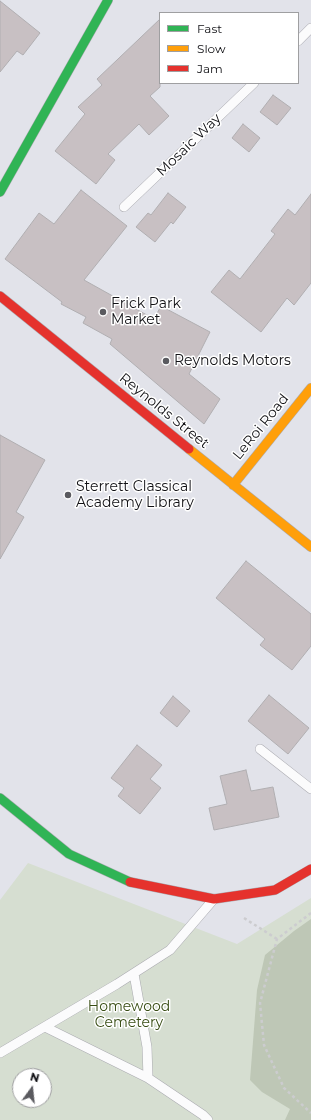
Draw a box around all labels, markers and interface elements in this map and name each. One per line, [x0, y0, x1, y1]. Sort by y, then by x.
legend [159, 12, 299, 84]
text: Fast [197, 21, 222, 36]
text: Slow [197, 41, 226, 56]
text: Jam [197, 61, 223, 76]
street label: Mosaic Way [153, 110, 225, 180]
place label: Frick Park Market [111, 296, 181, 328]
marker: Frick Park Market [98, 307, 108, 317]
place label: Reynolds Motors [174, 353, 291, 369]
marker: Reynolds Motors [161, 356, 171, 366]
street label: Reynolds Street [116, 370, 212, 452]
street label: LeRoi Road [229, 391, 293, 463]
place label: Sterrett Classical Academy Library [76, 479, 194, 512]
marker: Sterrett Classical Academy Library [63, 490, 73, 500]
park label: Homewood Cemetery [88, 999, 170, 1032]
north arrow [12, 1068, 52, 1108]
text: N [29, 1069, 41, 1085]

